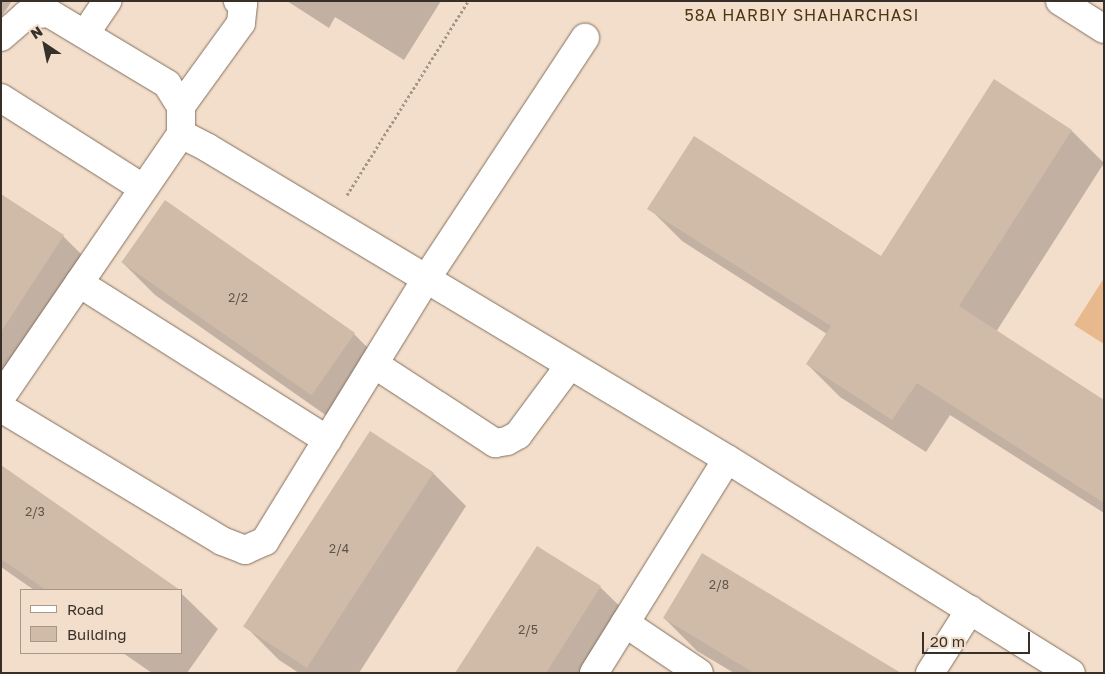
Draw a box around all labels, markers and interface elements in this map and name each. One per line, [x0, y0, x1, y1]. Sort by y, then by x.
district label: 58A HARBIY SHAHARCHASI [682, 5, 922, 25]
north arrow [20, 20, 70, 70]
text: N [27, 22, 45, 42]
house number: 2/2 [228, 291, 248, 305]
house number: 2/3 [25, 505, 45, 519]
house number: 2/4 [329, 542, 349, 556]
house number: 2/8 [709, 578, 729, 592]
legend [20, 589, 182, 654]
text: Road [67, 600, 104, 618]
scale bar [925, 622, 1032, 654]
house number: 2/5 [518, 623, 538, 637]
text: Building [67, 625, 127, 643]
text: 20 m [930, 632, 965, 650]

